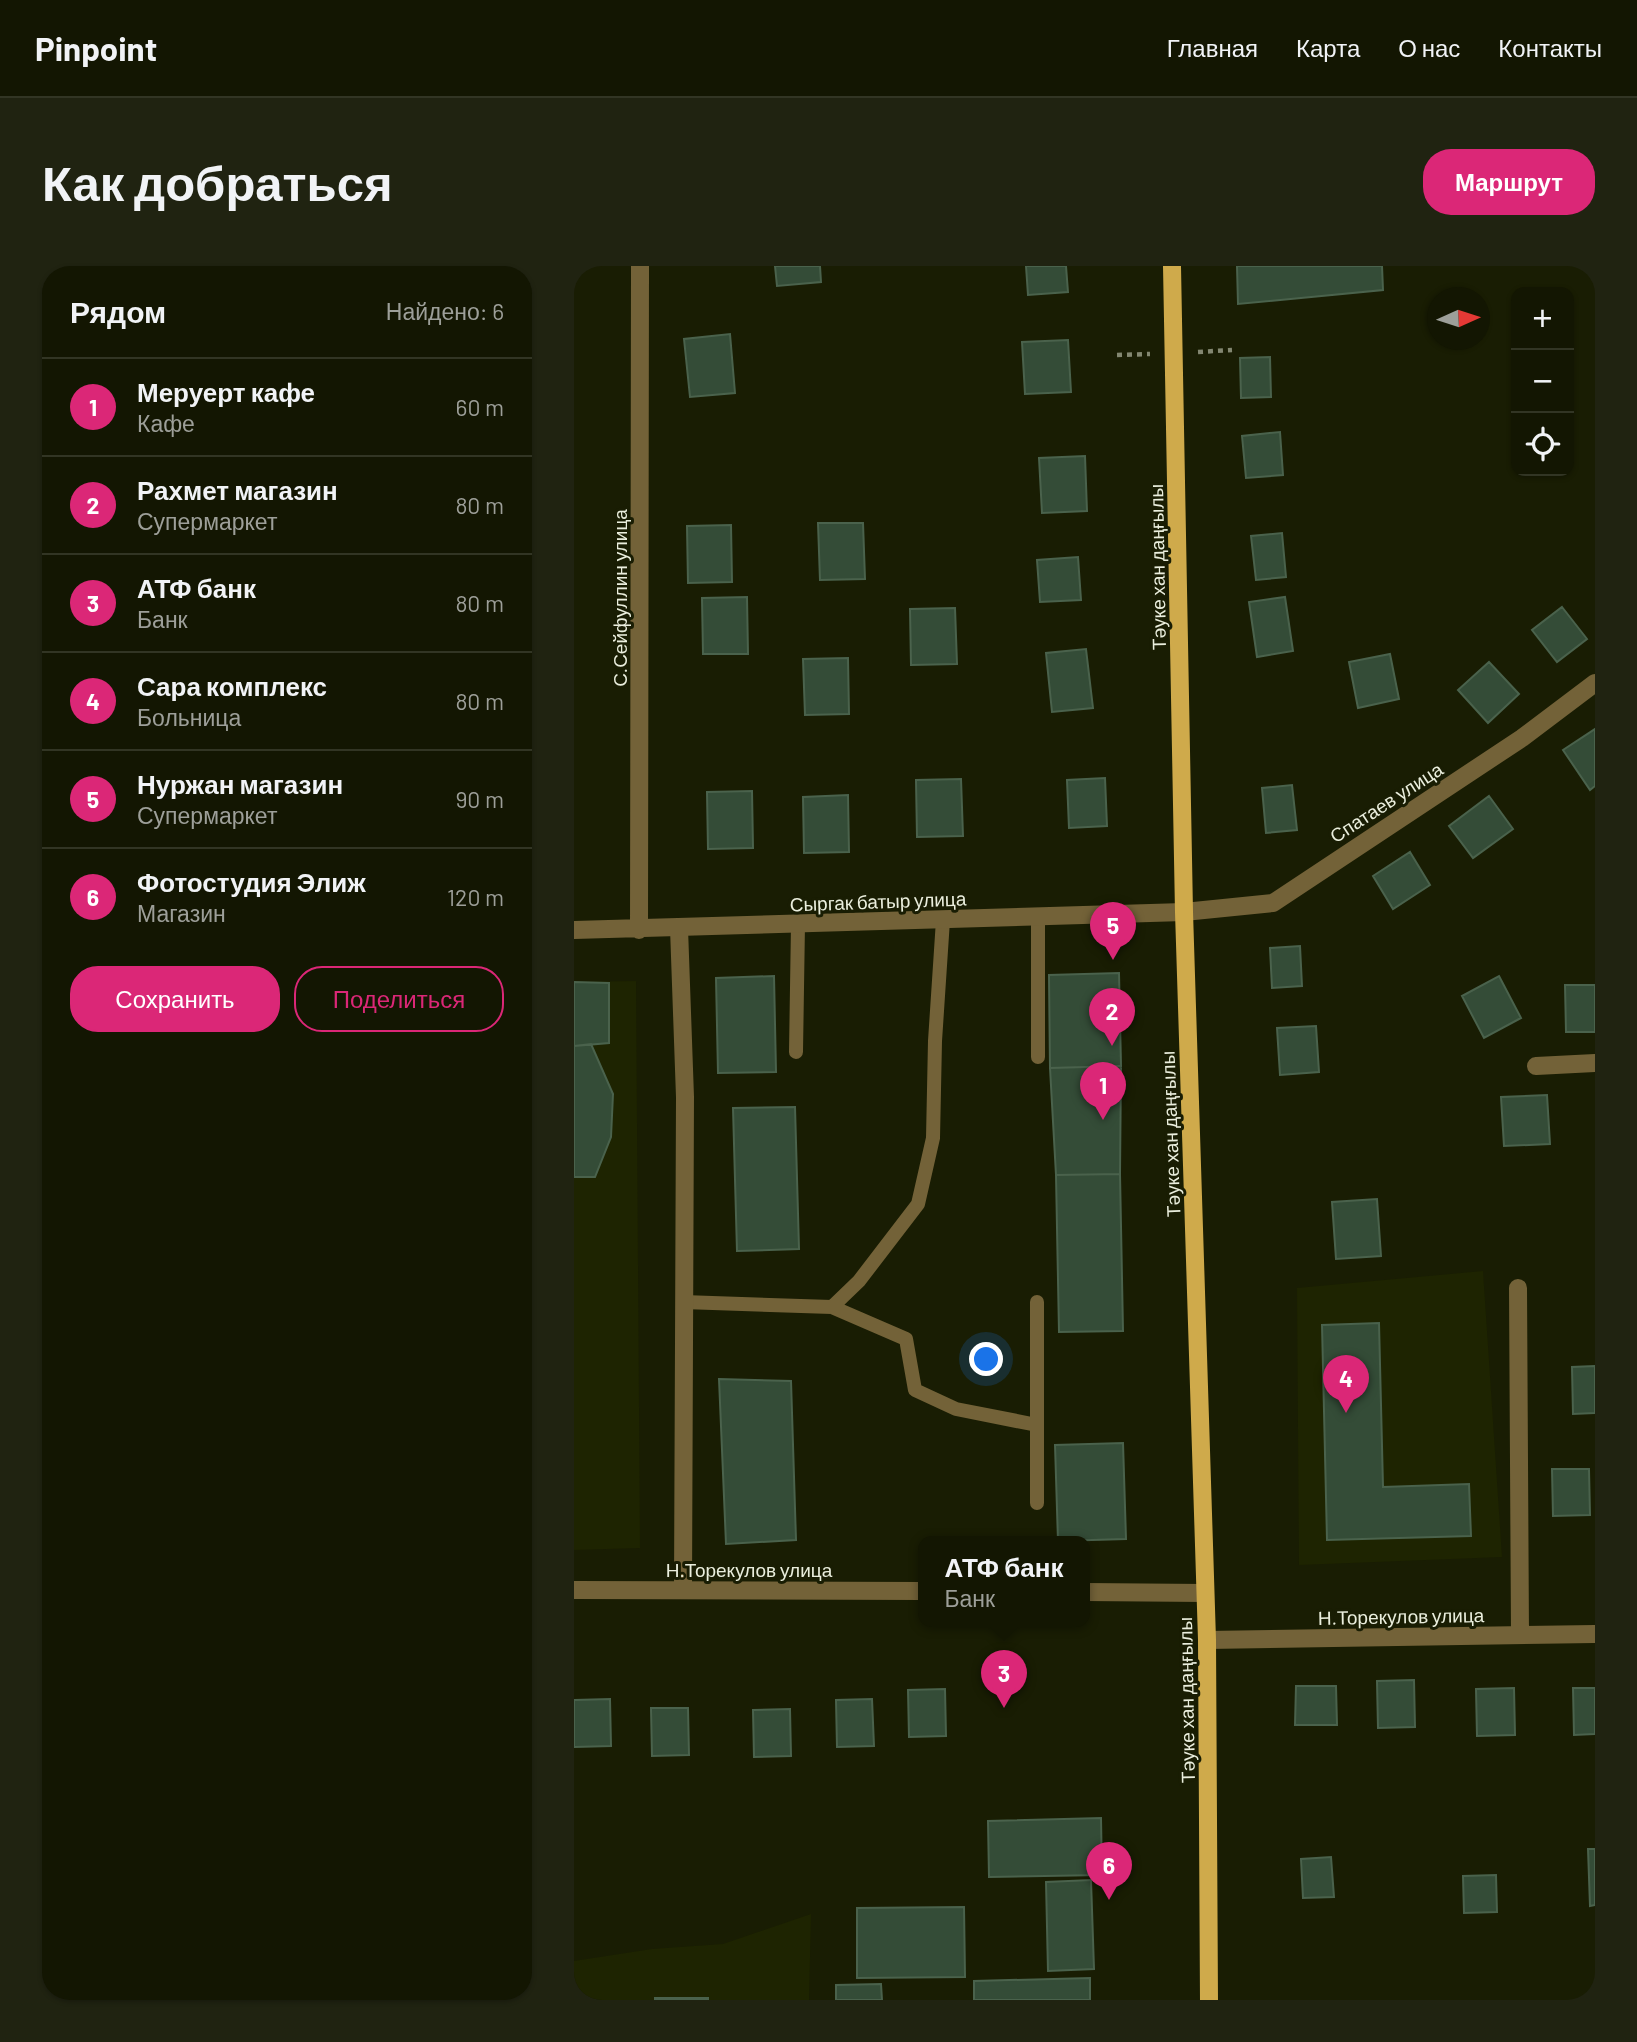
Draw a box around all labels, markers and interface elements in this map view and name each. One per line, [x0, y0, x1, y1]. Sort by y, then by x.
text: Pinpoint [35, 28, 157, 68]
text: Главная [1167, 33, 1258, 62]
text: Карта [1296, 33, 1360, 62]
text: О нас [1398, 33, 1460, 62]
text: Контакты [1498, 33, 1602, 62]
button: Маршрут [1423, 149, 1595, 215]
text: Как добраться [42, 152, 393, 211]
north arrow [1427, 287, 1490, 350]
map controls [1511, 287, 1574, 476]
button: + [1511, 287, 1574, 350]
text: Рядом [70, 293, 166, 329]
text: Найдено: 6 [386, 297, 504, 325]
button: − [1511, 350, 1574, 413]
text: Меруерт кафе [137, 376, 315, 407]
text: 1 [89, 393, 97, 421]
text: 60 m [456, 393, 504, 421]
text: Кафе [137, 409, 195, 437]
button: locate [1511, 413, 1574, 476]
text: Рахмет магазин [137, 474, 338, 505]
street label: Тәуке хан даңғылы [1144, 484, 1170, 650]
text: 2 [87, 491, 99, 519]
text: 80 m [455, 491, 504, 519]
text: Супермаркет [137, 507, 277, 535]
street label: С.Сейфуллин улица [608, 509, 631, 687]
text: АТФ банк [137, 572, 256, 603]
text: 3 [87, 589, 99, 617]
text: 80 m [455, 589, 504, 617]
text: Банк [137, 605, 188, 633]
text: Сара комплекс [137, 670, 327, 701]
text: 4 [86, 687, 100, 715]
text: 80 m [455, 687, 504, 715]
text: Больница [137, 703, 241, 731]
street label: Спатаев улица [1325, 757, 1447, 847]
text: Нуржан магазин [137, 768, 343, 799]
text: 5 [87, 785, 99, 813]
text: 90 m [455, 785, 504, 813]
text: Супермаркет [137, 801, 277, 829]
text: Фотостудия Элиж [137, 866, 366, 897]
text: 6 [87, 883, 99, 911]
text: 120 m [447, 883, 504, 911]
street label: Сыргак батыр улица [789, 886, 967, 916]
text: Магазин [137, 899, 226, 927]
pin: 5 [1090, 902, 1136, 960]
button: Сохранить [70, 966, 280, 1032]
button: Поделиться [294, 966, 504, 1032]
pin: 2 [1089, 988, 1135, 1046]
street label: Тәуке хан даңғылы [1156, 1051, 1184, 1217]
pin: 1 [1080, 1062, 1126, 1120]
your location [969, 1342, 1003, 1376]
pin: 4 [1323, 1355, 1369, 1413]
popup [918, 1536, 1090, 1627]
text: АТФ банк [944, 1551, 1064, 1582]
street label: Н.Торекулов улица [666, 1558, 833, 1581]
text: Банк [944, 1584, 995, 1612]
street label: Н.Торекулов улица [1318, 1603, 1485, 1629]
street label: Тәуке хан даңғылы [1173, 1617, 1199, 1783]
pin: 3 [981, 1650, 1027, 1708]
pin: 6 [1086, 1842, 1132, 1900]

